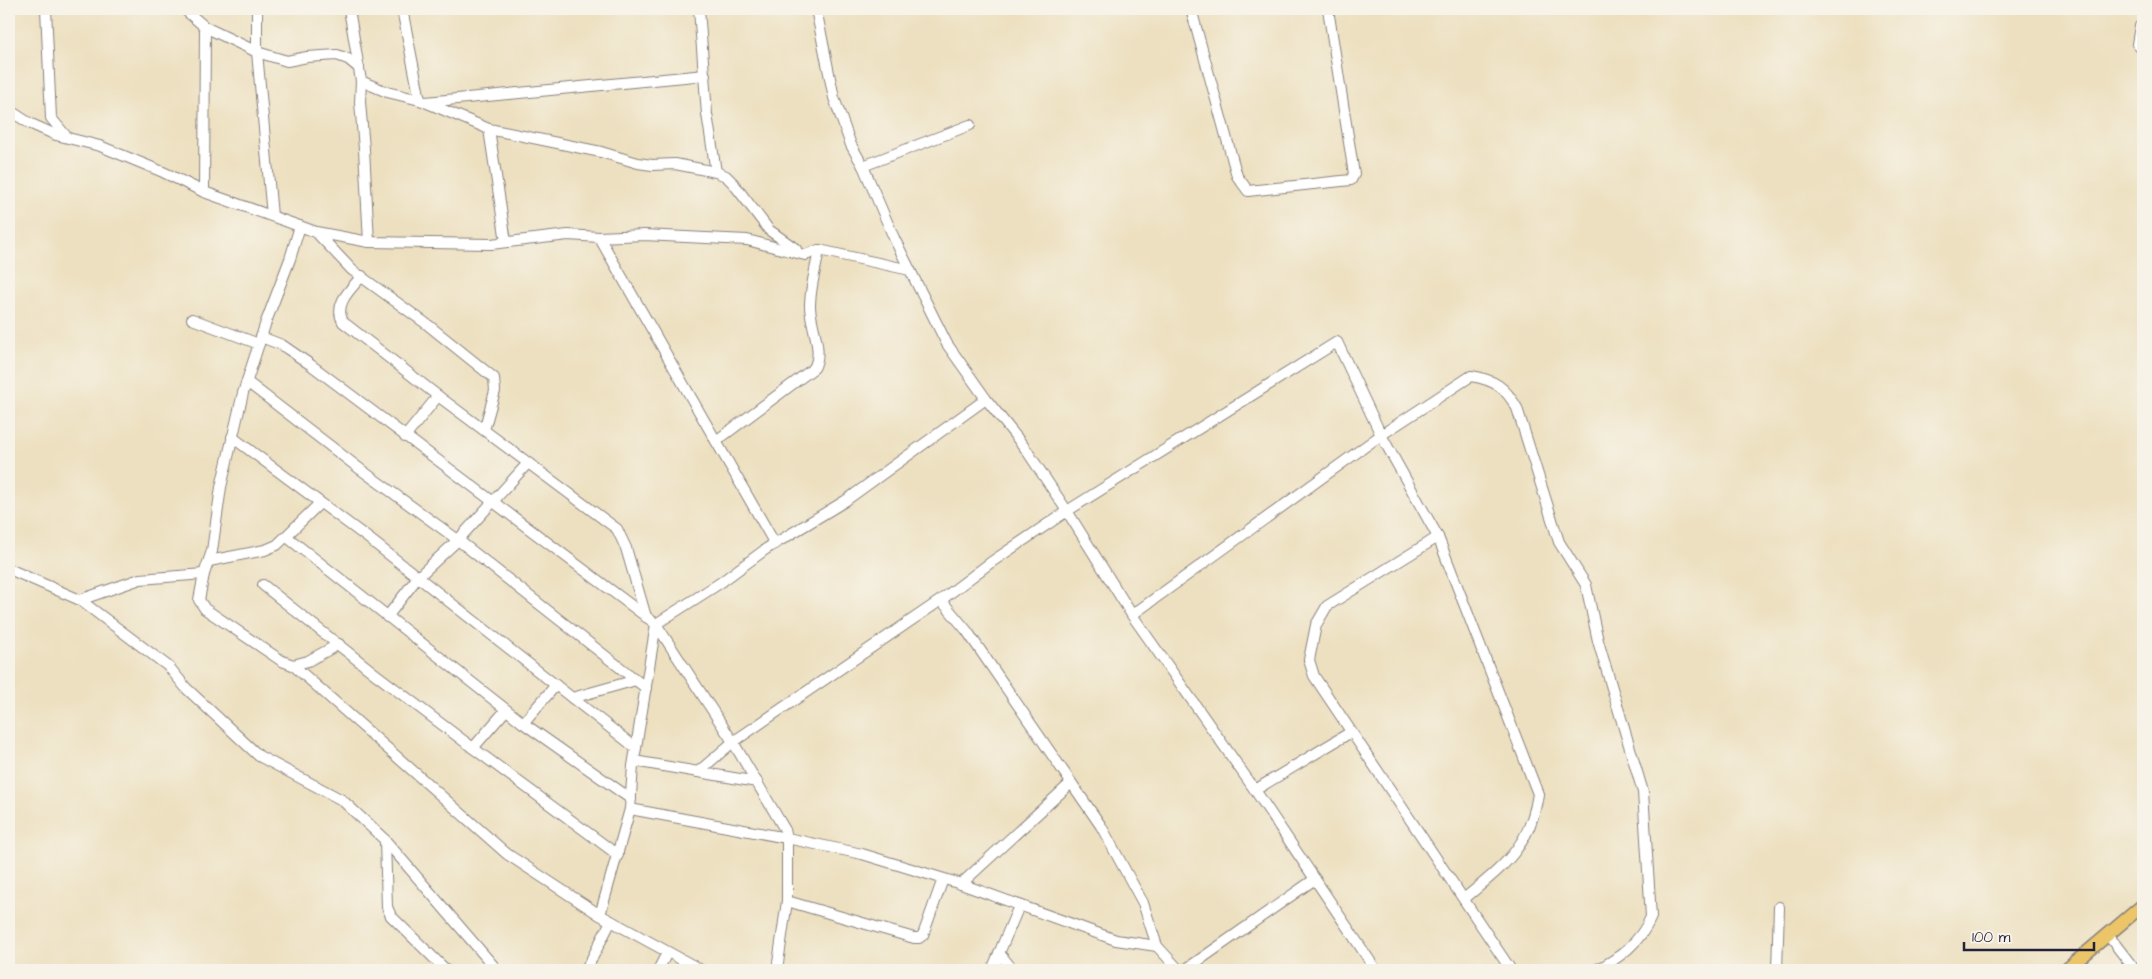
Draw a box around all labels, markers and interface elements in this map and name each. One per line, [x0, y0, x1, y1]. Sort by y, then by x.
scale bar [1964, 919, 2094, 951]
text: 100 m [1972, 927, 2011, 948]

